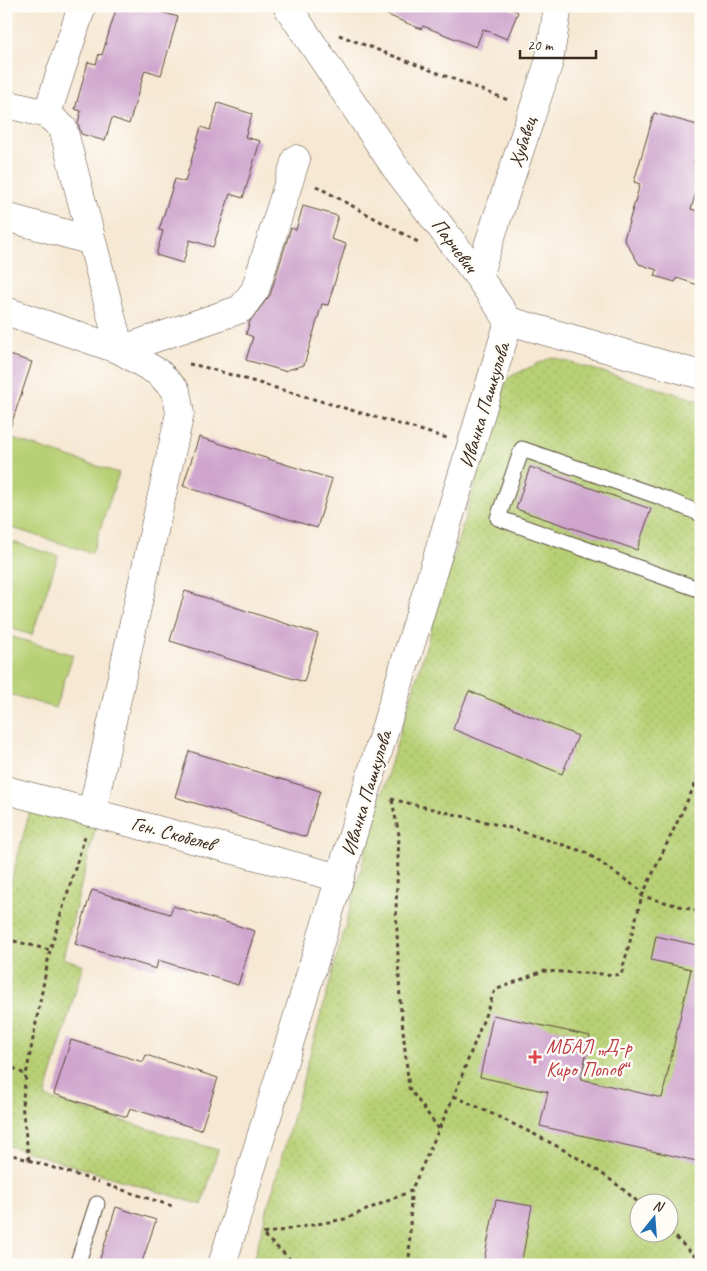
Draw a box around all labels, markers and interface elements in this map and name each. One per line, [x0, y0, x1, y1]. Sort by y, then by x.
scale bar [520, 28, 596, 60]
text: 20 m [527, 36, 554, 55]
street label: Хубавец [503, 113, 543, 170]
street label: Парчевич [426, 213, 485, 279]
street label: Иванка Пашкулова [454, 338, 516, 471]
street label: Иванка Пашкулова [336, 726, 398, 859]
street label: Ген. Скобелев [129, 810, 222, 858]
place label: МБАЛ „Д-р Киро Попов“ [546, 1034, 633, 1082]
marker: МБАЛ „Д-р Киро Попов“ [528, 1050, 542, 1064]
north arrow [630, 1194, 680, 1244]
text: N [651, 1197, 667, 1216]

